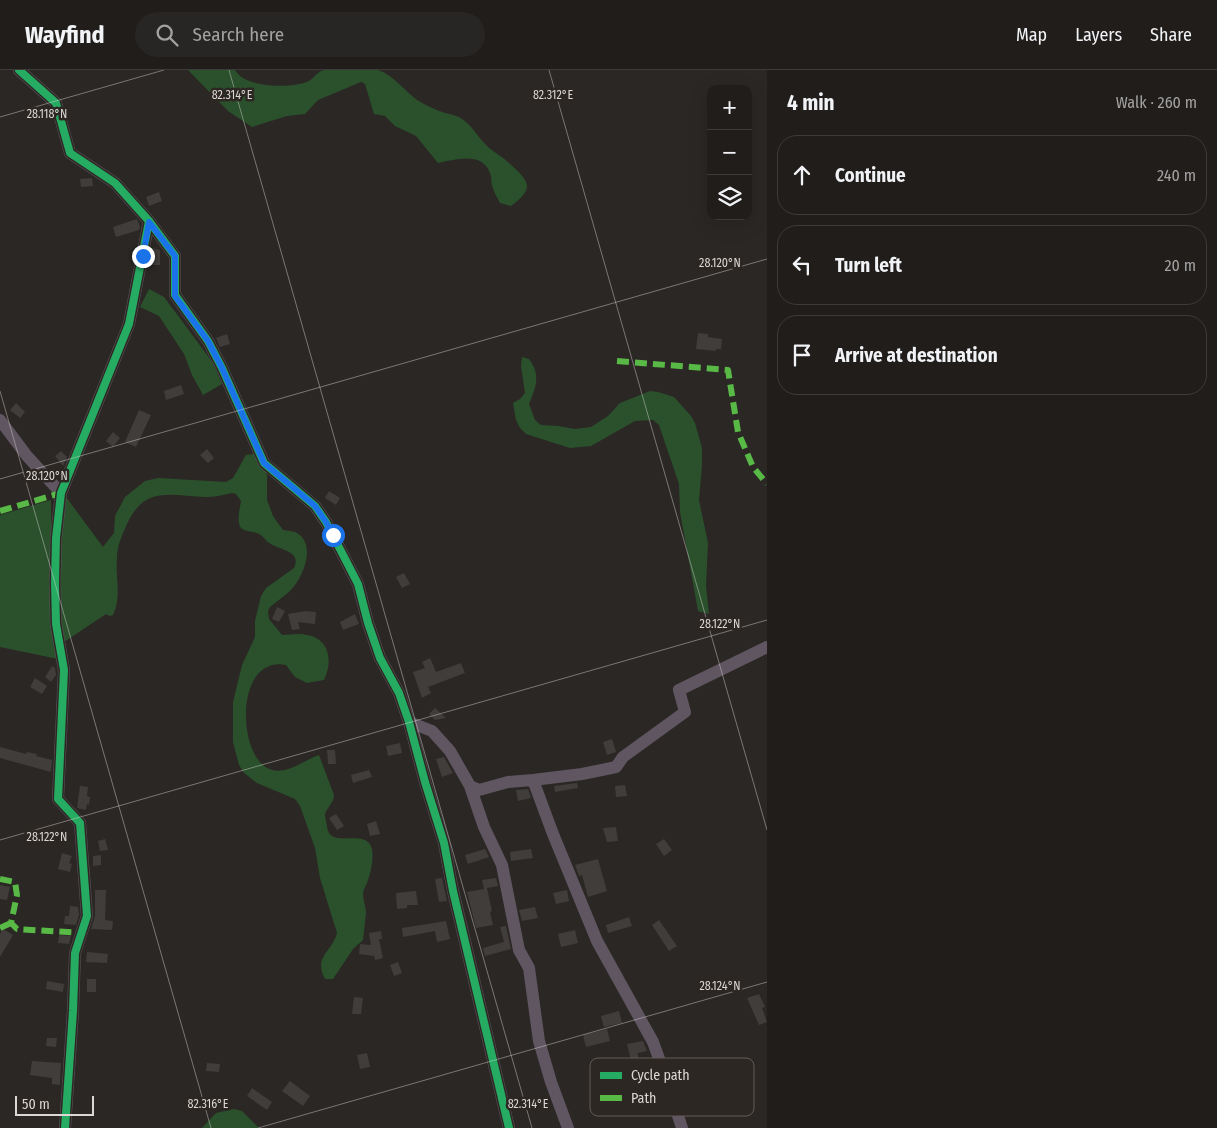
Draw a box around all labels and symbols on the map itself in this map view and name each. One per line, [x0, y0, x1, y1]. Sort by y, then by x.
text: 82.314°E [212, 88, 253, 102]
text: 82.312°E [533, 88, 573, 102]
text: 28.118°N [27, 107, 67, 121]
route end [132, 245, 155, 268]
text: 28.120°N [699, 256, 741, 270]
text: 28.120°N [26, 469, 68, 483]
route start [322, 524, 345, 547]
text: 28.122°N [700, 617, 740, 631]
text: 28.122°N [27, 830, 67, 844]
text: 28.124°N [699, 979, 741, 993]
legend [590, 1058, 754, 1116]
text: Cycle path [631, 1067, 690, 1084]
text: Path [631, 1090, 656, 1107]
scale bar [15, 1093, 94, 1116]
text: 82.316°E [188, 1097, 229, 1111]
text: 82.314°E [508, 1097, 549, 1111]

